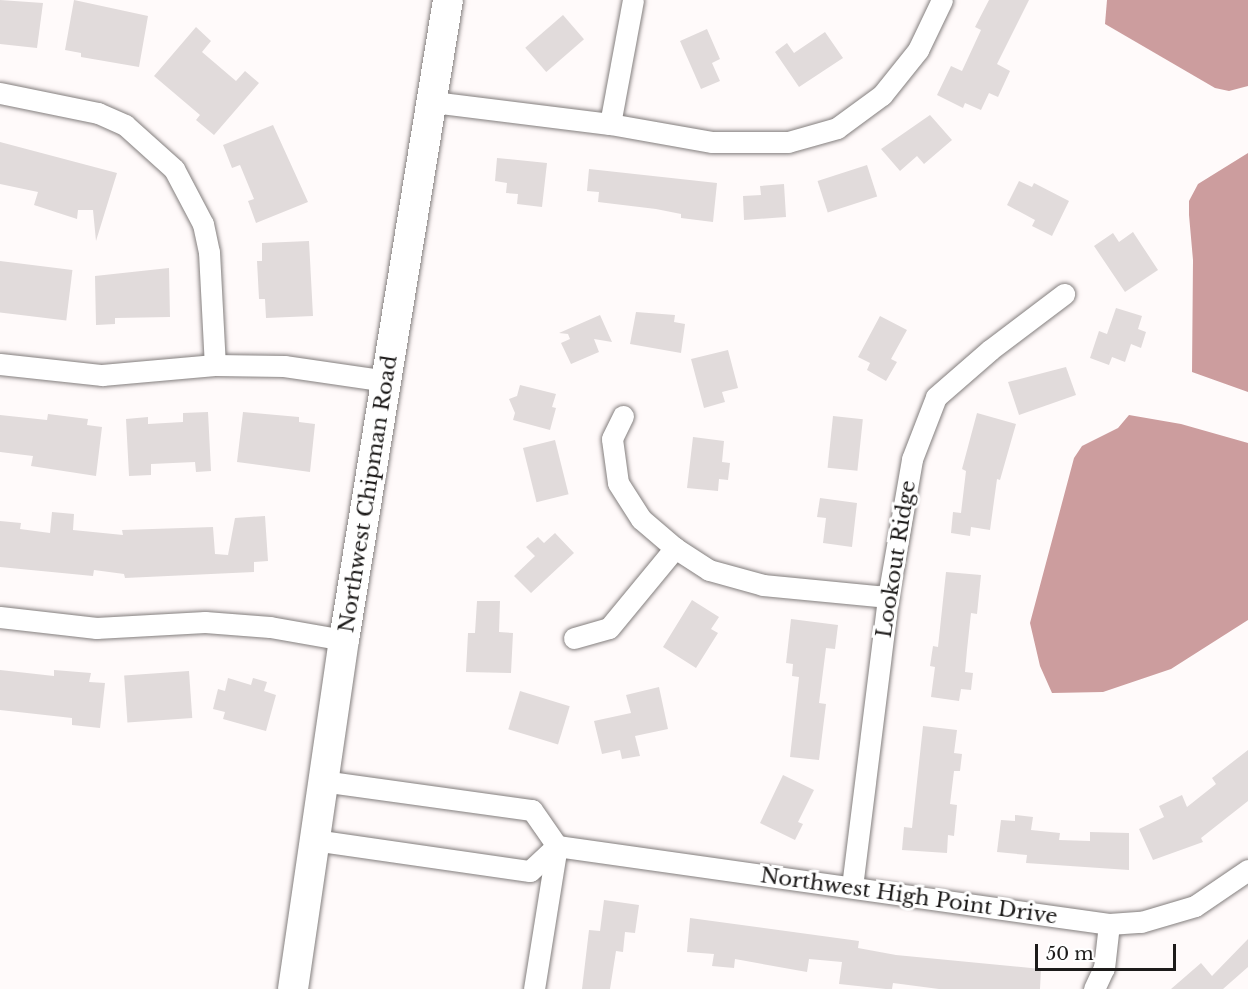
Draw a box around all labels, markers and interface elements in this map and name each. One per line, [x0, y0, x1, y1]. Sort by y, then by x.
street label: Northwest Chipman Road [334, 354, 402, 634]
street label: Lookout Ridge [871, 478, 921, 640]
street label: Northwest High Point Drive [759, 863, 1059, 929]
scale bar [1038, 932, 1179, 970]
text: 50 m [1046, 943, 1094, 965]

